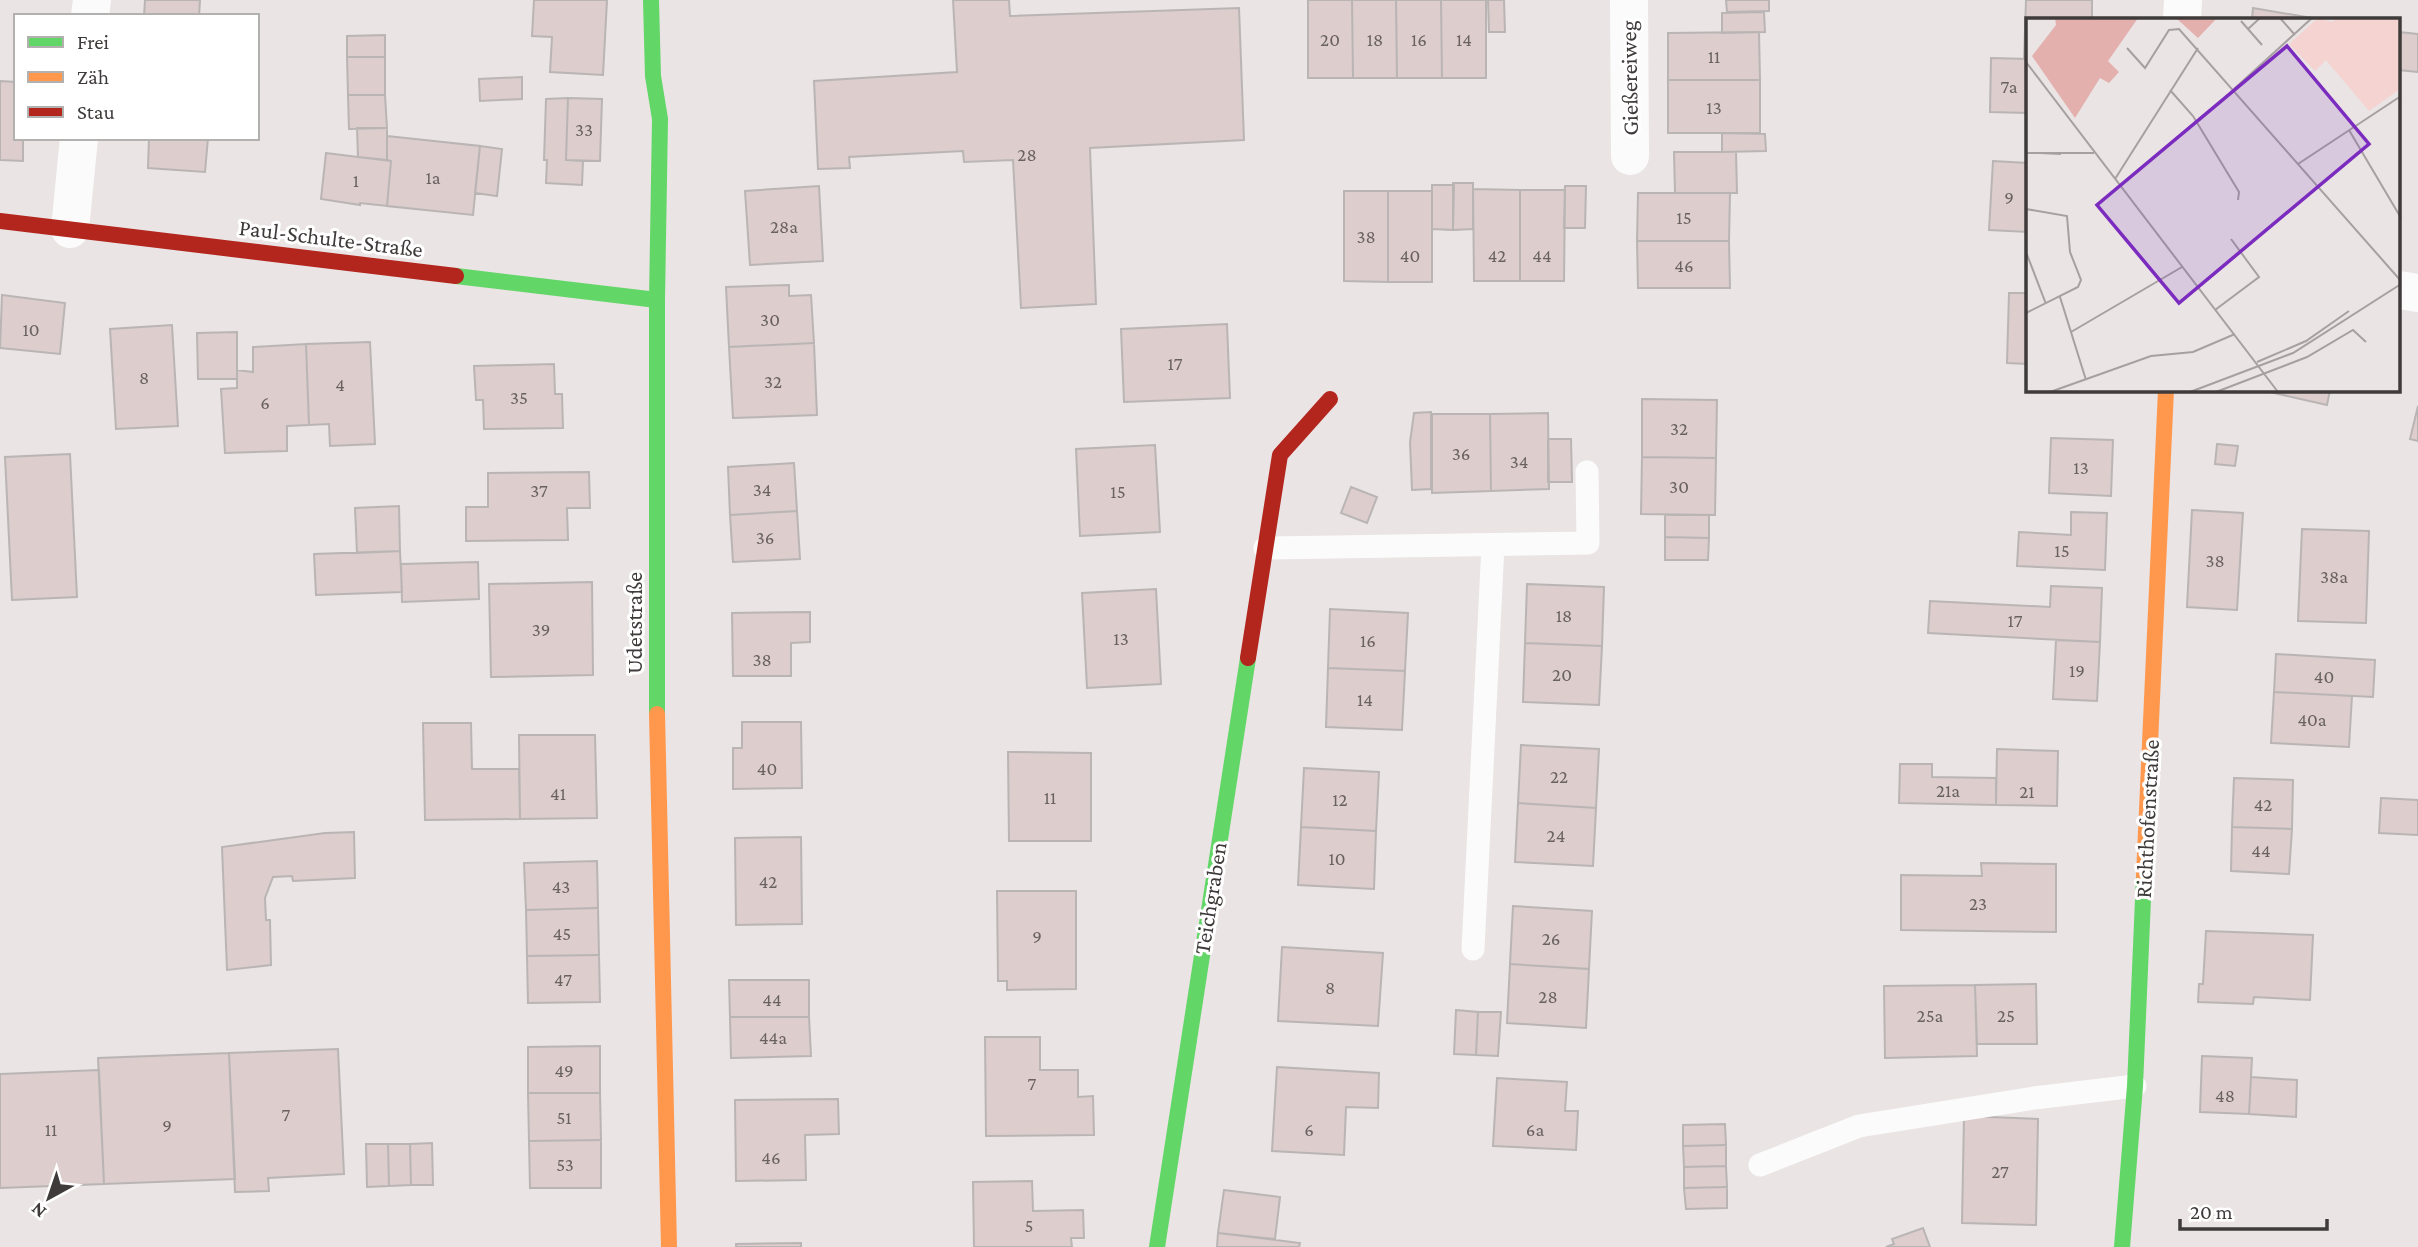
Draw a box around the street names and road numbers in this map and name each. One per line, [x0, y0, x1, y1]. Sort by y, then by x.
street label: Gießereiweg [1615, 20, 1643, 136]
street label: Paul-Schulte-Straße [238, 214, 424, 262]
street label: Udetstraße [621, 572, 647, 674]
street label: Richthofenstraße [2130, 739, 2164, 899]
street label: Teichgraben [1188, 840, 1232, 956]

